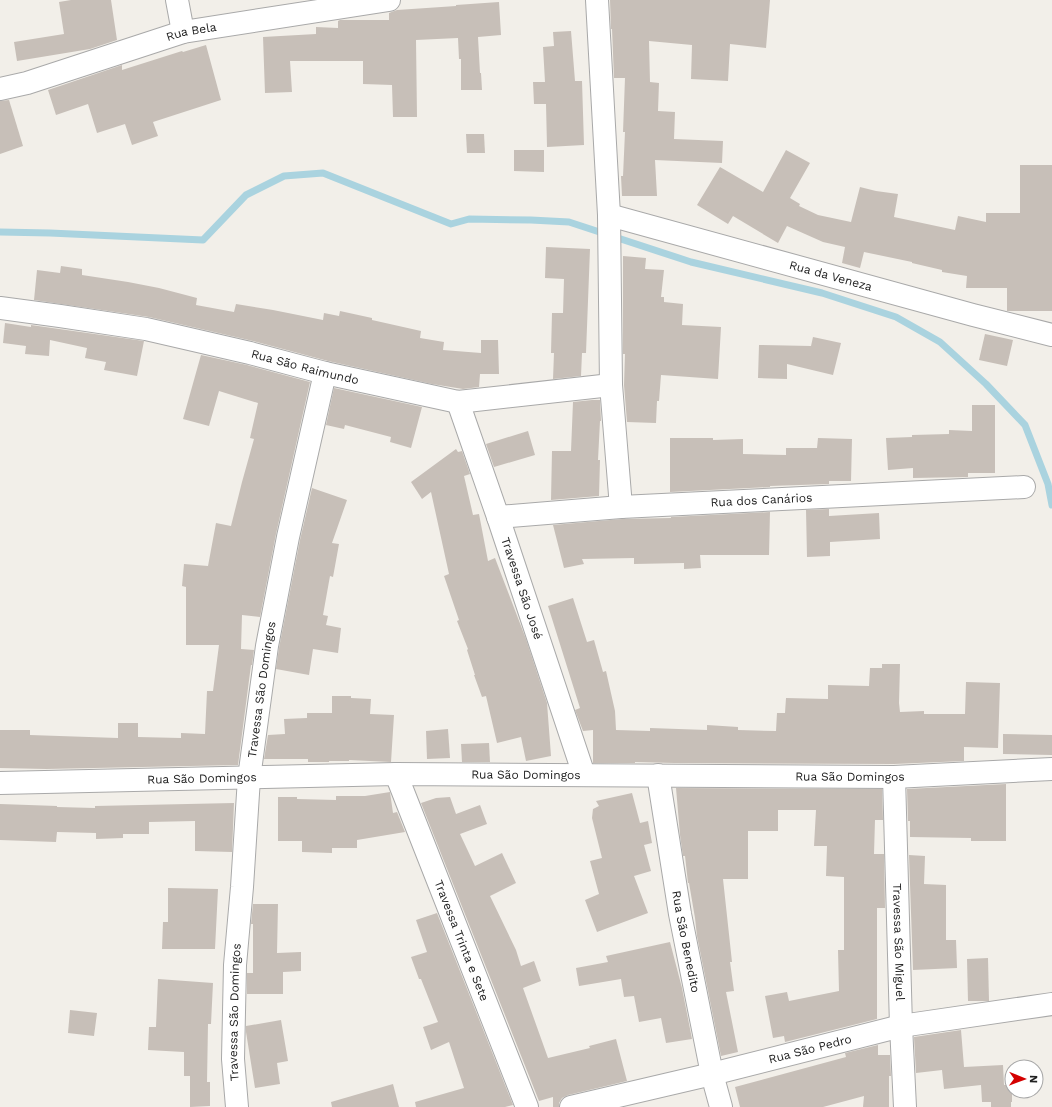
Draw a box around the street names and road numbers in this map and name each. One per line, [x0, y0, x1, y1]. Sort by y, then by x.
street label: Rua Bela [164, 20, 218, 44]
street label: Rua da Veneza [788, 258, 874, 294]
street label: Rua São Raimundo [250, 347, 360, 387]
street label: Rua dos Canários [710, 491, 813, 510]
street label: Travessa São José [498, 536, 545, 641]
street label: Travessa São Domingos [245, 620, 279, 759]
street label: Rua São Domingos [471, 767, 581, 782]
street label: Rua São Domingos [795, 769, 905, 784]
street label: Rua São Domingos [147, 770, 257, 787]
street label: Travessa Trinta e Sete [431, 878, 492, 1003]
street label: Travessa São Miguel [890, 883, 907, 1001]
street label: Rua São Benedito [669, 890, 703, 994]
street label: Travessa São Domingos [226, 943, 244, 1082]
street label: Rua São Pedro [767, 1032, 853, 1066]

